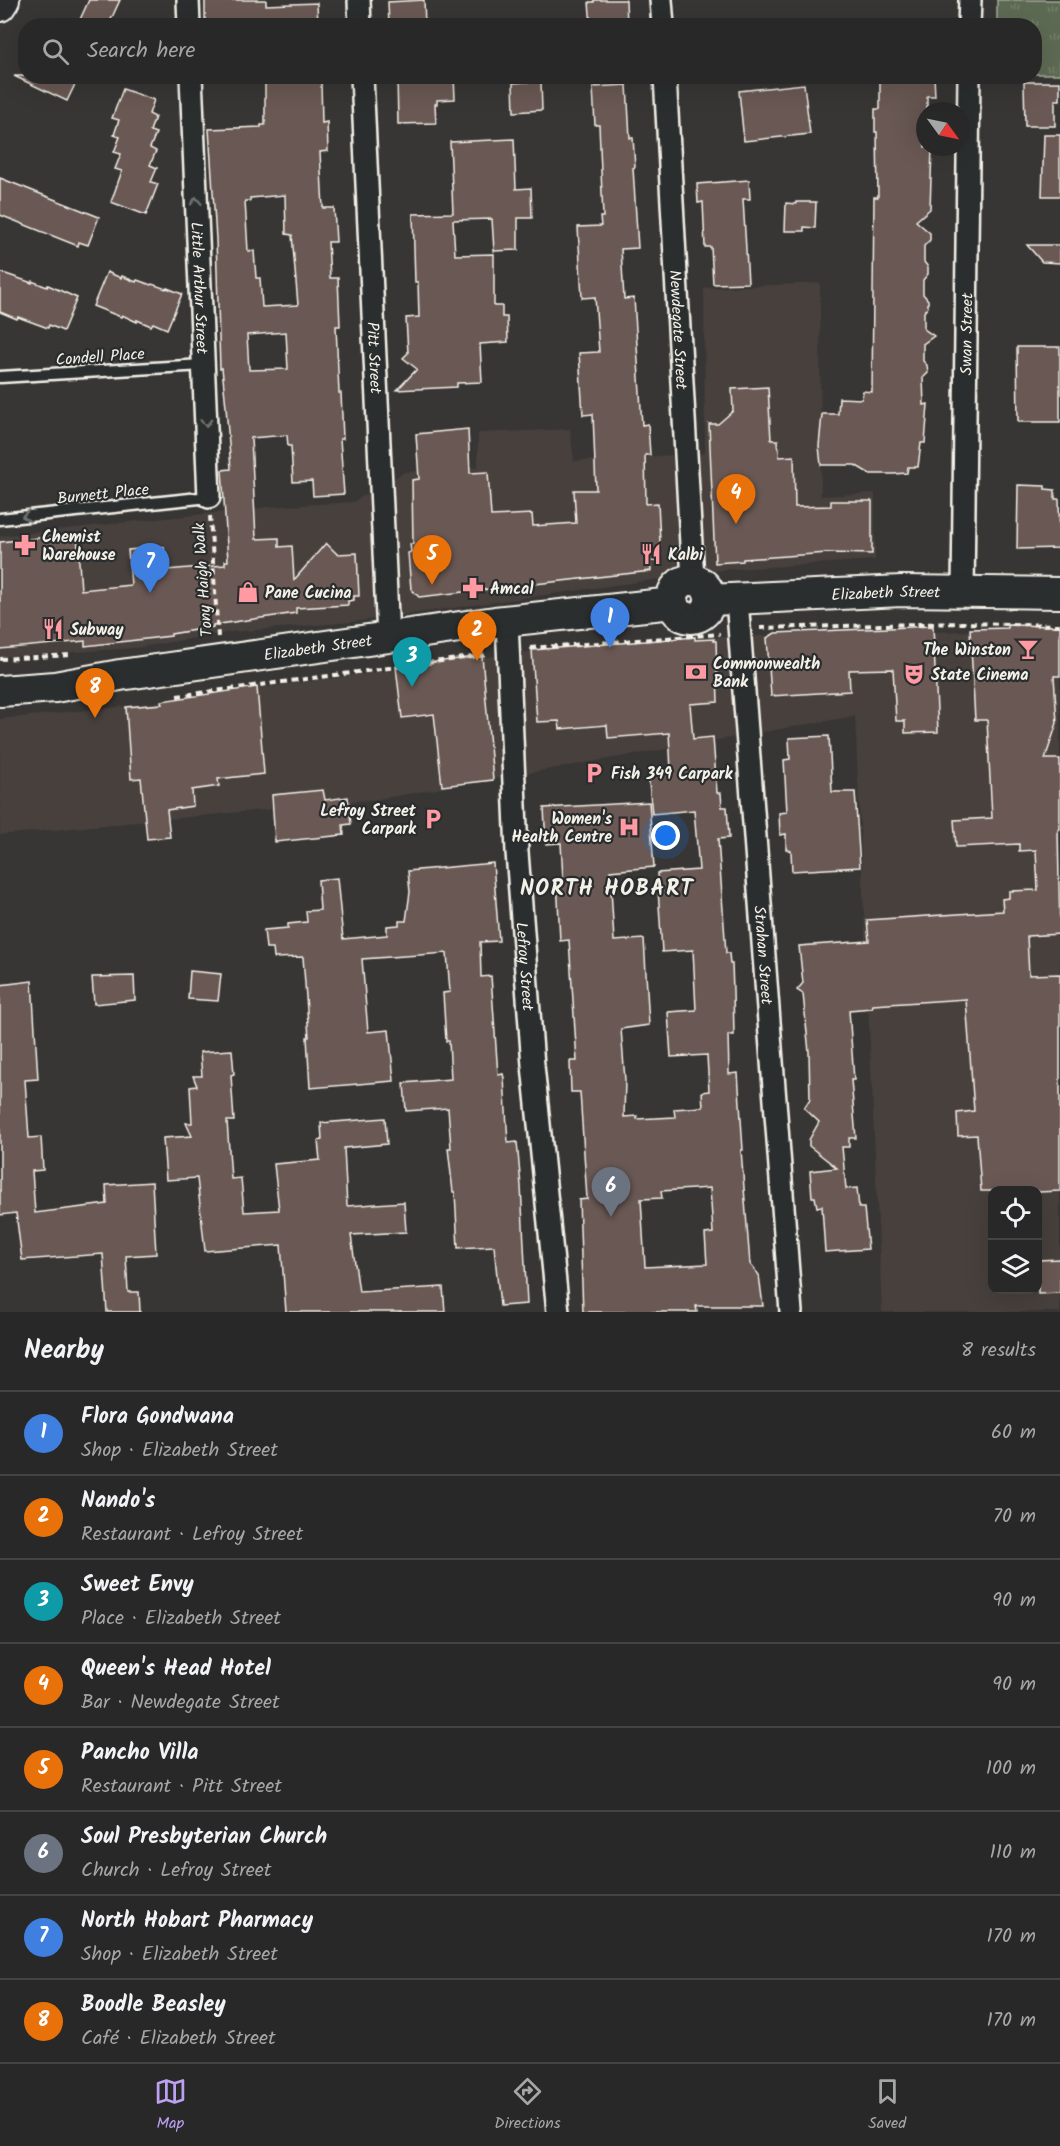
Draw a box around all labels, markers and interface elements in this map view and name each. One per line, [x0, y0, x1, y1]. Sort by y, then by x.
search box [18, 18, 1042, 84]
text: Search here [87, 34, 195, 69]
icon: search [39, 35, 72, 68]
north arrow [916, 102, 970, 156]
one-way arrow [190, 197, 203, 206]
street label: Little Arthur Street [183, 221, 214, 355]
street label: Newdegate Street [662, 269, 693, 391]
street label: Swan Street [955, 292, 980, 375]
street label: Pitt Street [359, 321, 388, 395]
street label: Condell Place [55, 342, 145, 373]
one-way arrow [199, 419, 212, 428]
pin: 4 [716, 474, 756, 524]
street label: Burnett Place [56, 477, 150, 512]
one-way arrow [21, 509, 30, 522]
street label: Tony Haigh Walk [187, 522, 220, 638]
place label: Chemist Warehouse [42, 525, 116, 568]
pharmacy icon: Chemist Warehouse [13, 533, 37, 557]
pin: 5 [412, 536, 452, 585]
restaurant icon: Kalbi [639, 542, 663, 566]
place label: Kalbi [668, 543, 704, 568]
pin: 7 [130, 544, 170, 593]
pharmacy icon: Amcal [461, 576, 485, 600]
place label: Amcal [490, 577, 534, 602]
shop icon: Pane Cucina [236, 580, 260, 604]
street label: Elizabeth Street [831, 580, 941, 608]
place label: Pane Cucina [265, 581, 351, 606]
pin: 1 [590, 598, 630, 648]
pin: 2 [458, 612, 496, 661]
restaurant icon: Subway [41, 617, 65, 641]
place label: Subway [70, 618, 124, 643]
street label: Elizabeth Street [262, 628, 375, 669]
bar icon: The Winston [1016, 637, 1040, 661]
pin: 3 [392, 638, 432, 687]
place label: The Winston [923, 638, 1011, 663]
place label: Commonwealth Bank [713, 652, 820, 695]
bank icon: Commonwealth Bank [684, 660, 708, 684]
theatre icon: State Cinema [902, 662, 926, 686]
place label: State Cinema [931, 663, 1028, 688]
pin: 8 [76, 668, 115, 718]
parking icon: Fish 349 Carpark [582, 761, 606, 785]
place label: Fish 349 Carpark [611, 762, 734, 787]
place label: Lefroy Street Carpark [320, 799, 417, 842]
parking icon: Lefroy Street Carpark [421, 807, 445, 831]
place label: Women's Health Centre [512, 807, 613, 850]
hospital icon: Women's Health Centre [617, 815, 641, 839]
your location [651, 821, 680, 850]
district label: NORTH HOBART [520, 872, 695, 907]
street label: Strahan Street [746, 905, 779, 1006]
street label: Lefroy Street [508, 921, 540, 1013]
pin: 6 [592, 1168, 630, 1217]
map controls [988, 1186, 1042, 1294]
button: locate [988, 1186, 1042, 1240]
button: layers [988, 1240, 1042, 1294]
text: Nearby [24, 1330, 104, 1372]
text: 8 results [961, 1335, 1036, 1367]
text: Flora Gondwana [81, 1400, 234, 1435]
text: 1 [40, 1417, 47, 1449]
text: 60 m [991, 1417, 1036, 1449]
text: Shop · Elizabeth Street [81, 1435, 278, 1467]
text: Nando's [81, 1484, 155, 1519]
text: 2 [38, 1501, 49, 1533]
text: 70 m [993, 1501, 1036, 1533]
text: Restaurant · Lefroy Street [81, 1519, 303, 1551]
text: Sweet Envy [81, 1568, 194, 1603]
text: 3 [38, 1585, 49, 1617]
text: 90 m [992, 1585, 1036, 1617]
text: Place · Elizabeth Street [81, 1603, 281, 1635]
text: Queen's Head Hotel [81, 1652, 271, 1687]
text: 4 [38, 1669, 49, 1701]
text: 90 m [992, 1669, 1036, 1701]
text: Bar · Newdegate Street [81, 1687, 280, 1719]
text: Pancho Villa [81, 1736, 198, 1771]
text: 5 [38, 1753, 49, 1785]
text: 100 m [986, 1753, 1036, 1785]
text: Restaurant · Pitt Street [81, 1771, 282, 1803]
text: Soul Presbyterian Church [81, 1820, 327, 1855]
text: 6 [38, 1837, 49, 1869]
text: 110 m [990, 1837, 1036, 1869]
text: Church · Lefroy Street [81, 1855, 272, 1887]
text: North Hobart Pharmacy [81, 1904, 313, 1939]
text: 7 [39, 1921, 48, 1953]
text: 170 m [987, 1921, 1036, 1953]
text: Shop · Elizabeth Street [81, 1939, 278, 1971]
text: Boodle Beasley [81, 1988, 226, 2023]
text: 8 [38, 2005, 49, 2037]
text: 170 m [987, 2005, 1036, 2037]
text: Café · Elizabeth Street [81, 2023, 276, 2055]
tab: Map [154, 2075, 187, 2136]
tab: Directions [494, 2075, 561, 2136]
tab: Saved [868, 2075, 906, 2136]

